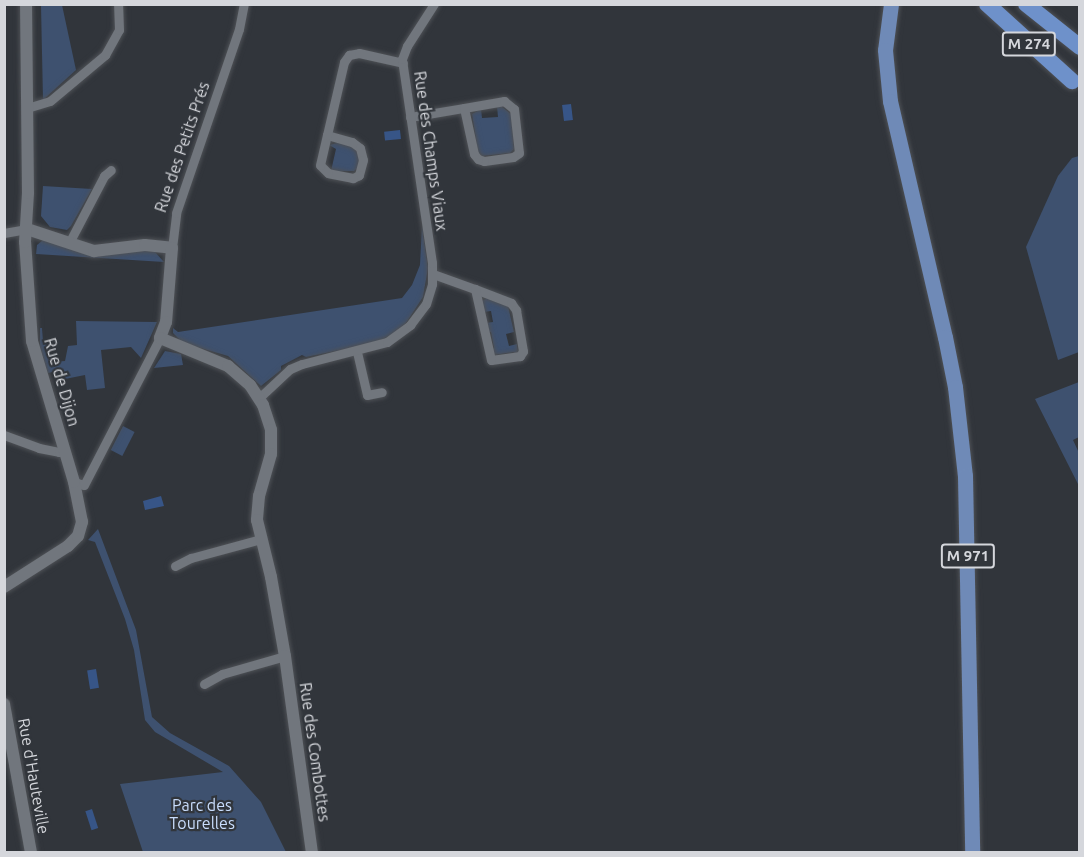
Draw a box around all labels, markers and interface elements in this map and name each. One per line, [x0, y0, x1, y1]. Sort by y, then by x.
road number: M 274 [1000, 32, 1058, 56]
street label: Rue des Champs Viaux [410, 70, 452, 232]
street label: Rue des Petits Prés [151, 79, 213, 215]
street label: Rue de Dijon [40, 336, 84, 428]
road number: M 971 [940, 544, 996, 568]
street label: Rue des Combottes [296, 681, 334, 823]
street label: Rue d'Hauteville [14, 717, 54, 835]
park label: Parc des Tourelles [169, 795, 235, 833]

